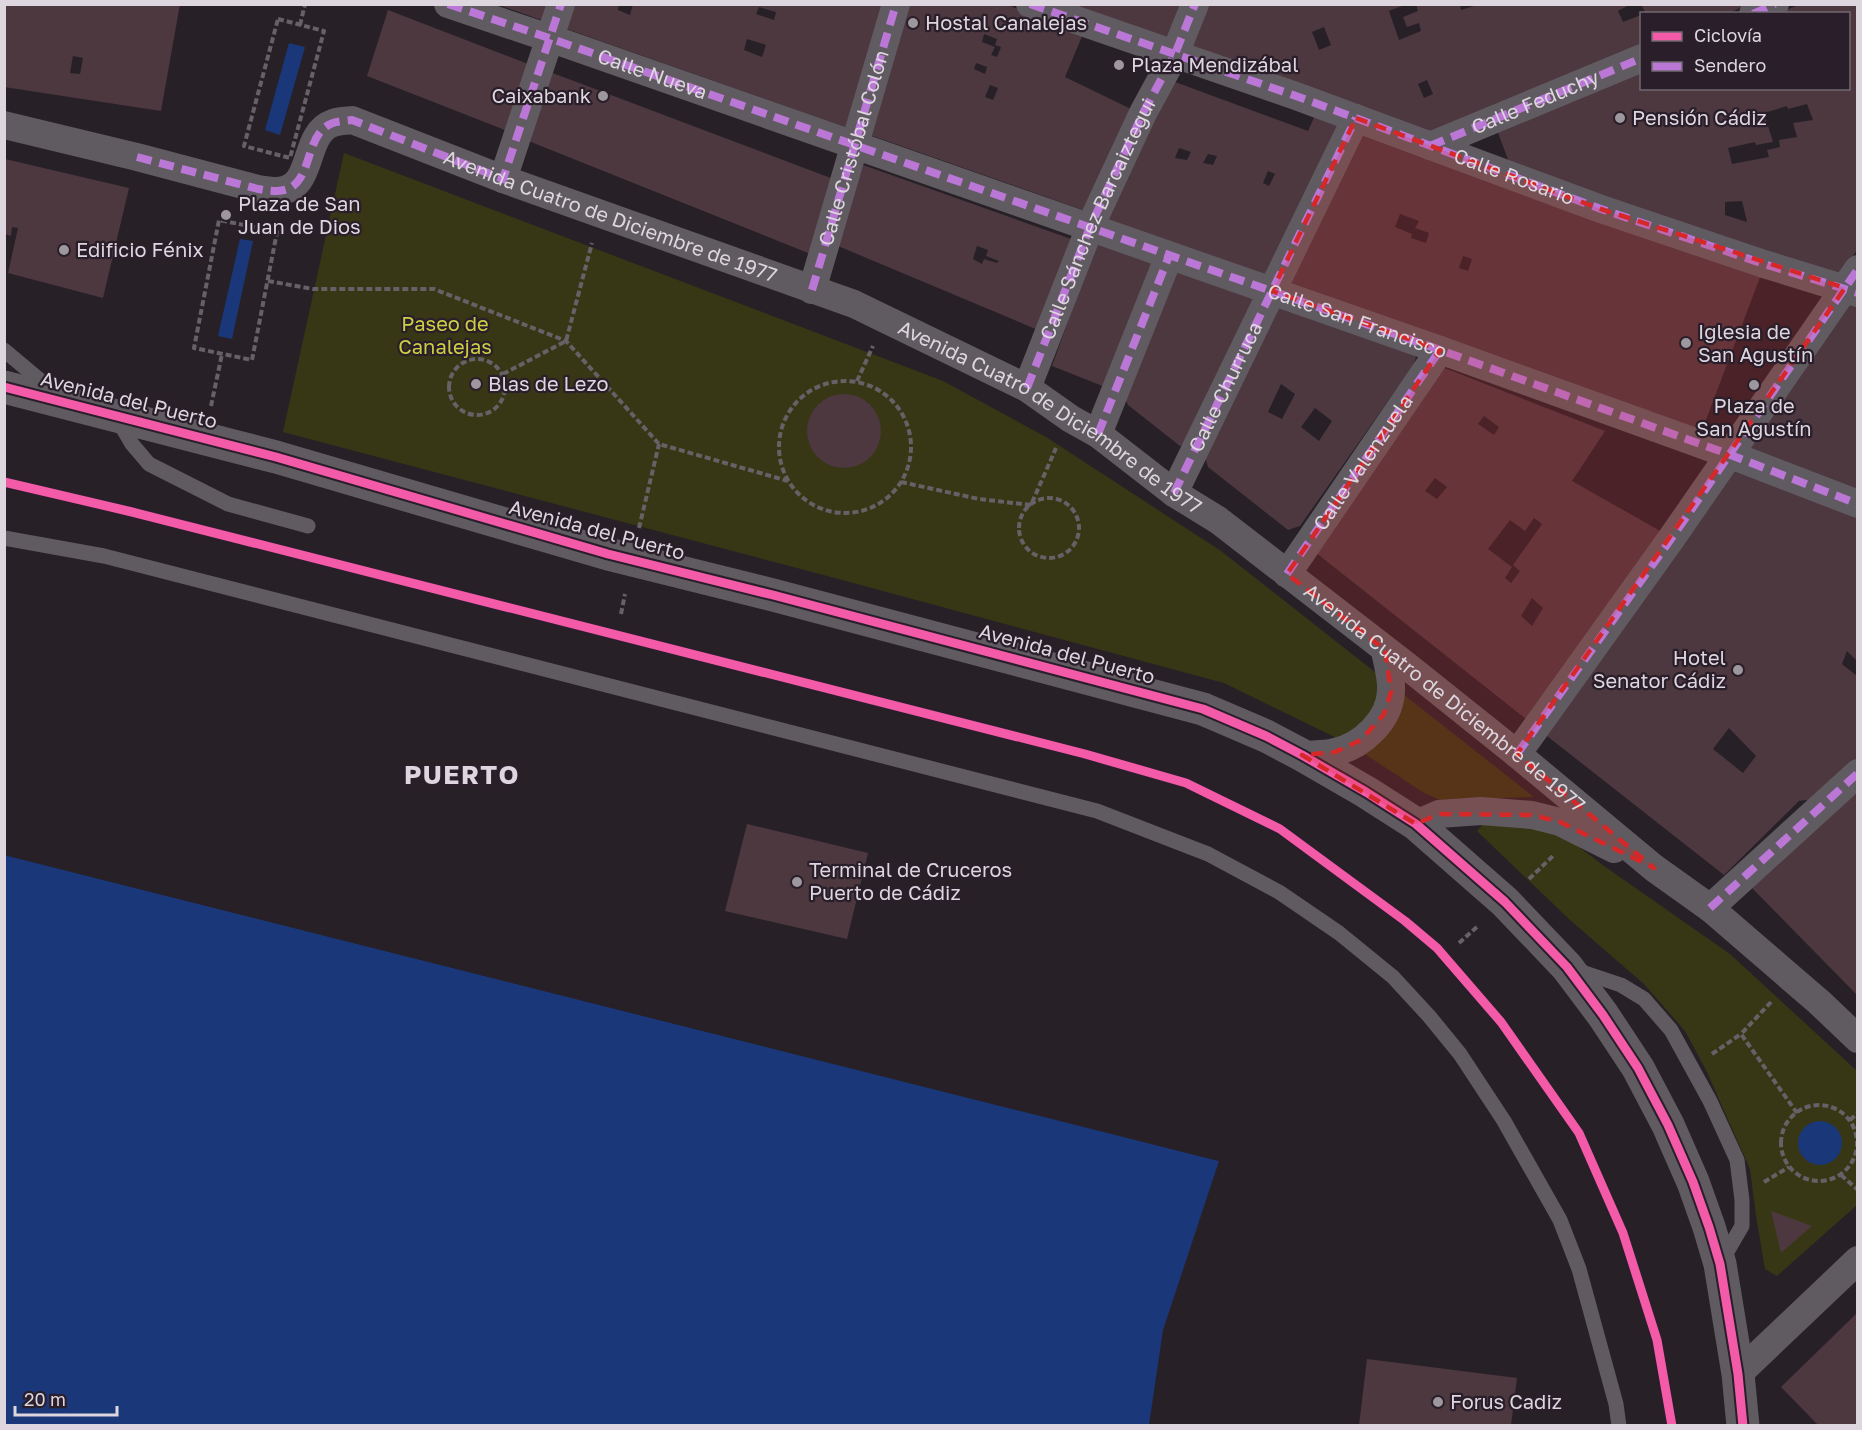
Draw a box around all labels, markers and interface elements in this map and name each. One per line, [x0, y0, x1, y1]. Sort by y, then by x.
place label: Hostal Canalejas [925, 10, 1087, 34]
legend [1640, 12, 1850, 90]
marker: Hostal Canalejas [906, 16, 920, 30]
text: Ciclovía [1694, 24, 1762, 46]
street label: Calle Nueva [595, 43, 711, 103]
street label: Calle Cristóbal Colón [813, 47, 893, 248]
place label: Plaza Mendizábal [1131, 52, 1299, 76]
text: Sendero [1694, 54, 1766, 76]
marker: Plaza Mendizábal [1112, 58, 1126, 72]
street label: Calle Feduchy [1468, 64, 1602, 139]
place label: Caixabank [491, 83, 591, 107]
marker: Caixabank [596, 89, 610, 103]
street label: Calle Sánchez Barcaiztegui [1034, 94, 1160, 343]
place label: Pensión Cádiz [1632, 105, 1767, 129]
marker: Pensión Cádiz [1613, 111, 1627, 125]
street label: Calle Rosario [1451, 143, 1578, 209]
street label: Avenida Cuatro de Diciembre de 1977 [441, 144, 781, 287]
place label: Plaza de San Juan de Dios [238, 191, 361, 238]
marker: Plaza de San Juan de Dios [219, 208, 233, 222]
place label: Edificio Fénix [76, 237, 204, 261]
marker: Edificio Fénix [57, 243, 71, 257]
street label: Calle San Francisco [1265, 278, 1451, 363]
park label: Paseo de Canalejas [398, 311, 492, 358]
street label: Avenida Cuatro de Diciembre de 1977 [895, 314, 1207, 518]
street label: Calle Churruca [1183, 317, 1266, 456]
place label: Iglesia de San Agustín [1698, 319, 1813, 366]
marker: Iglesia de San Agustín [1679, 336, 1693, 350]
street label: Avenida del Puerto [38, 365, 220, 433]
place label: Blas de Lezo [488, 371, 609, 395]
marker: Blas de Lezo [469, 377, 483, 391]
marker: Plaza de San Agustín [1747, 378, 1761, 392]
street label: Calle Valenzuela [1307, 389, 1417, 535]
place label: Plaza de San Agustín [1696, 393, 1812, 440]
street label: Avenida del Puerto [507, 494, 688, 564]
street label: Avenida Cuatro de Diciembre de 1977 [1300, 578, 1591, 817]
street label: Avenida del Puerto [977, 618, 1158, 688]
place label: Hotel Senator Cádiz [1593, 645, 1726, 692]
marker: Hotel Senator Cádiz [1731, 663, 1745, 677]
district label: PUERTO [404, 759, 520, 790]
place label: Terminal de Cruceros Puerto de Cádiz [809, 857, 1012, 904]
marker: Terminal de Cruceros Puerto de Cádiz [790, 875, 804, 889]
scale bar [15, 1379, 117, 1417]
text: 20 m [24, 1388, 66, 1410]
place label: Forus Cadiz [1450, 1389, 1562, 1413]
marker: Forus Cadiz [1431, 1395, 1445, 1409]

